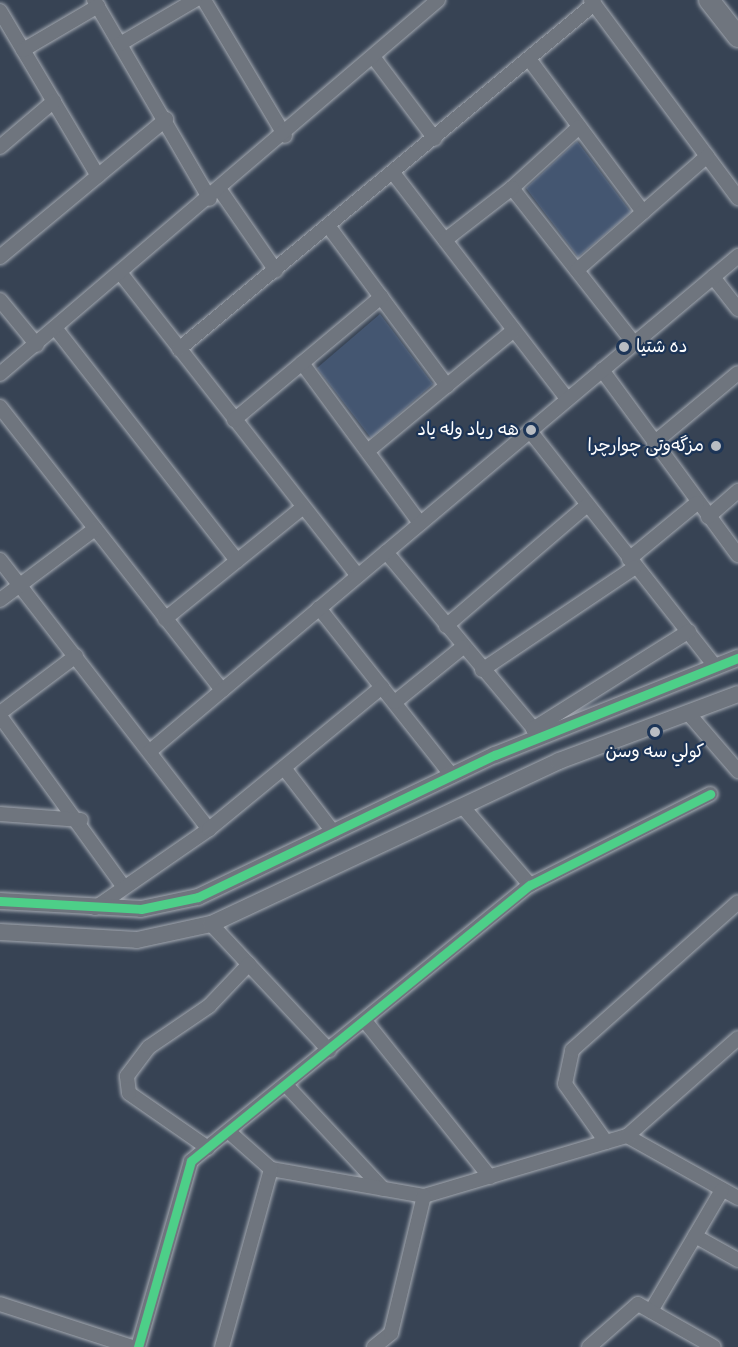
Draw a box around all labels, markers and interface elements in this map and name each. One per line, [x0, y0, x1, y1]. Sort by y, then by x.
place label: ده شتيا [636, 336, 687, 358]
marker: ده شتيا [617, 340, 631, 354]
place label: هه رياد وله ياد [417, 419, 519, 441]
marker: هه رياد وله ياد [524, 423, 538, 437]
place label: مزگەوتی چوارچرا [588, 435, 704, 457]
marker: مزگەوتی چوارچرا [709, 439, 723, 453]
marker: كولي سه وسن [648, 725, 662, 739]
place label: كولي سه وسن [605, 741, 705, 763]

